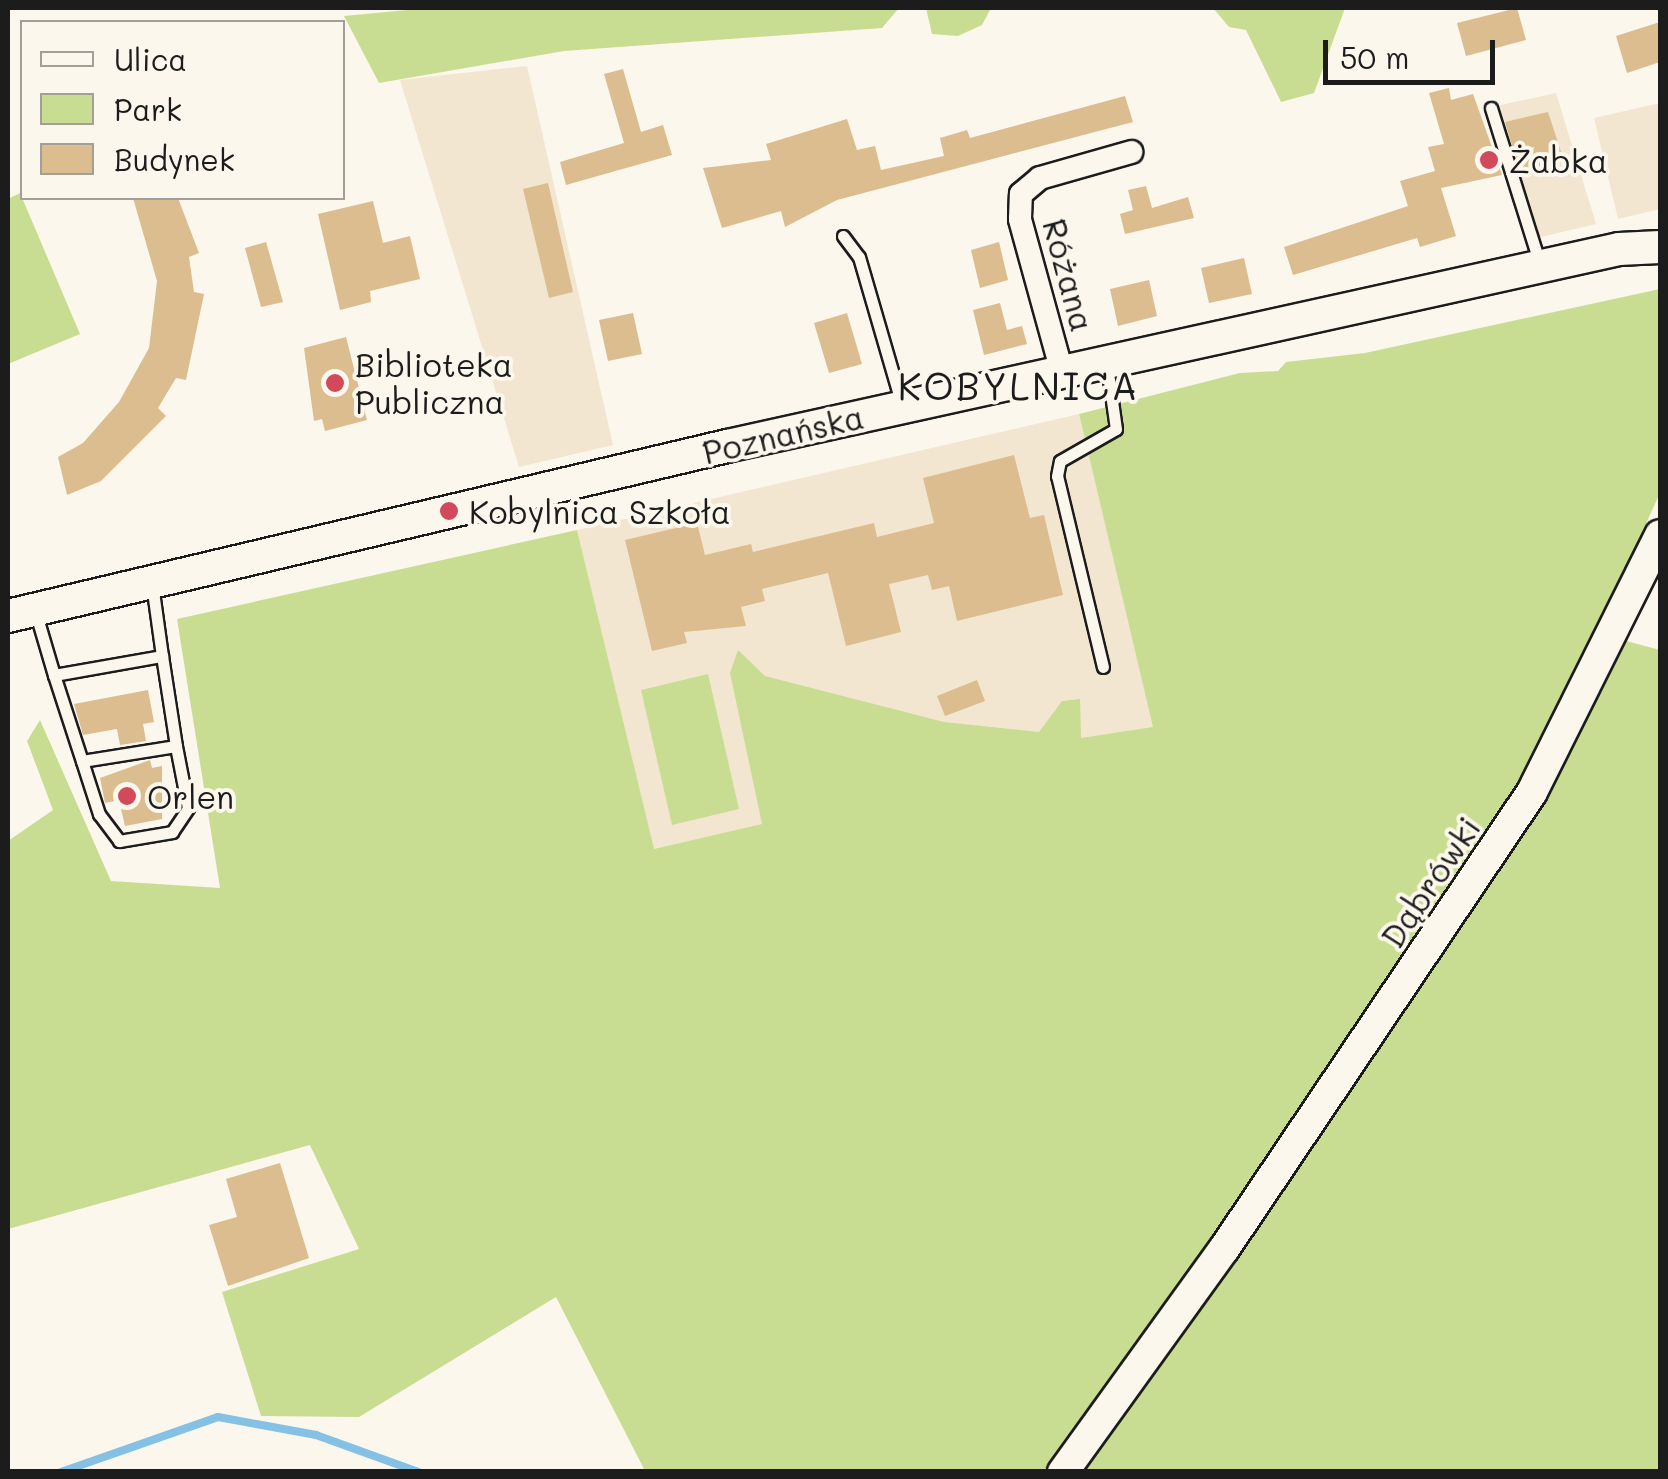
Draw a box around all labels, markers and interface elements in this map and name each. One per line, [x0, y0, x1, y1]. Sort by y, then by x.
legend [20, 20, 345, 200]
scale bar [1328, 20, 1500, 82]
text: 50 m [1340, 37, 1410, 77]
text: Ulica [114, 39, 187, 79]
text: Park [114, 89, 182, 129]
text: Budynek [114, 139, 235, 179]
place label: Żabka [1509, 141, 1608, 179]
marker: Żabka [1478, 149, 1500, 171]
street label: Różana [1036, 215, 1102, 335]
place label: Biblioteka Publiczna [355, 346, 513, 421]
district label: KOBYLNICA [898, 363, 1140, 409]
marker: Biblioteka Publiczna [324, 372, 346, 394]
street label: Poznańska [699, 397, 867, 471]
place label: Kobylnica Szkoła [469, 492, 731, 530]
marker: Kobylnica Szkoła [438, 500, 460, 522]
place label: Orlen [147, 777, 234, 815]
marker: Orlen [116, 785, 138, 807]
street label: Dąbrówki [1372, 810, 1488, 954]

